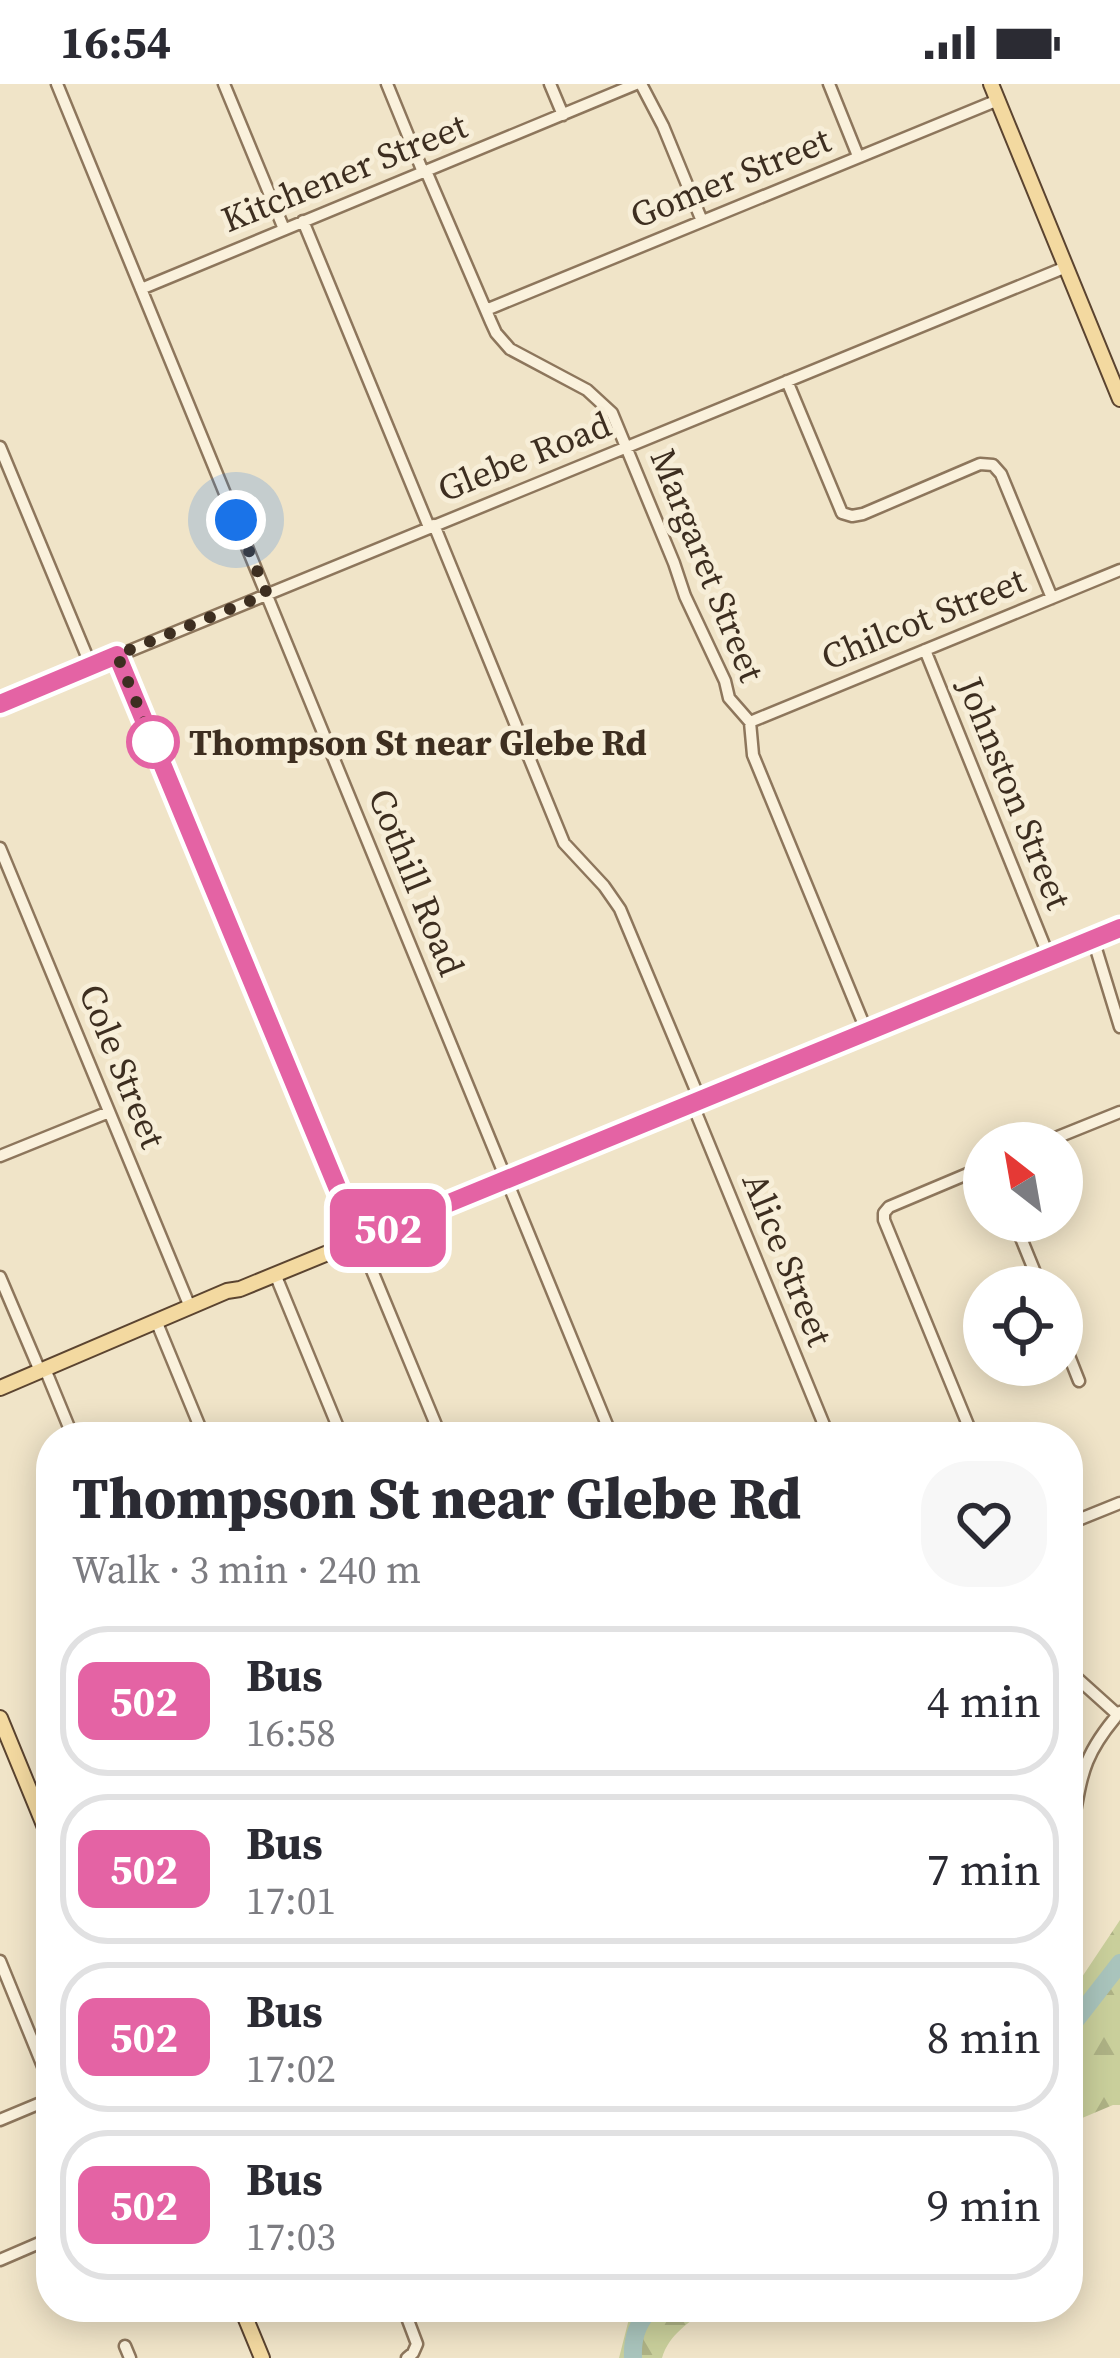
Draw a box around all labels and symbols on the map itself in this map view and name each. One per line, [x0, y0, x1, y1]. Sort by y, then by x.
street label: Kitchener Street [214, 101, 474, 244]
street label: Gomer Street [623, 115, 838, 240]
street label: Glebe Road [430, 400, 618, 513]
street label: Margaret Street [639, 441, 777, 689]
your location [206, 490, 266, 550]
street label: Chilcot Street [814, 555, 1033, 682]
street label: Johnston Street [945, 669, 1083, 917]
marker: Thompson St near Glebe Rd [128, 717, 178, 767]
place label: Thompson St near Glebe Rd [189, 718, 647, 767]
street label: Cothill Road [357, 781, 476, 983]
street label: Cole Street [67, 977, 178, 1156]
north arrow [963, 1122, 1083, 1242]
street label: Alice Street [731, 1165, 845, 1353]
line badge: 502 [319, 1189, 457, 1267]

